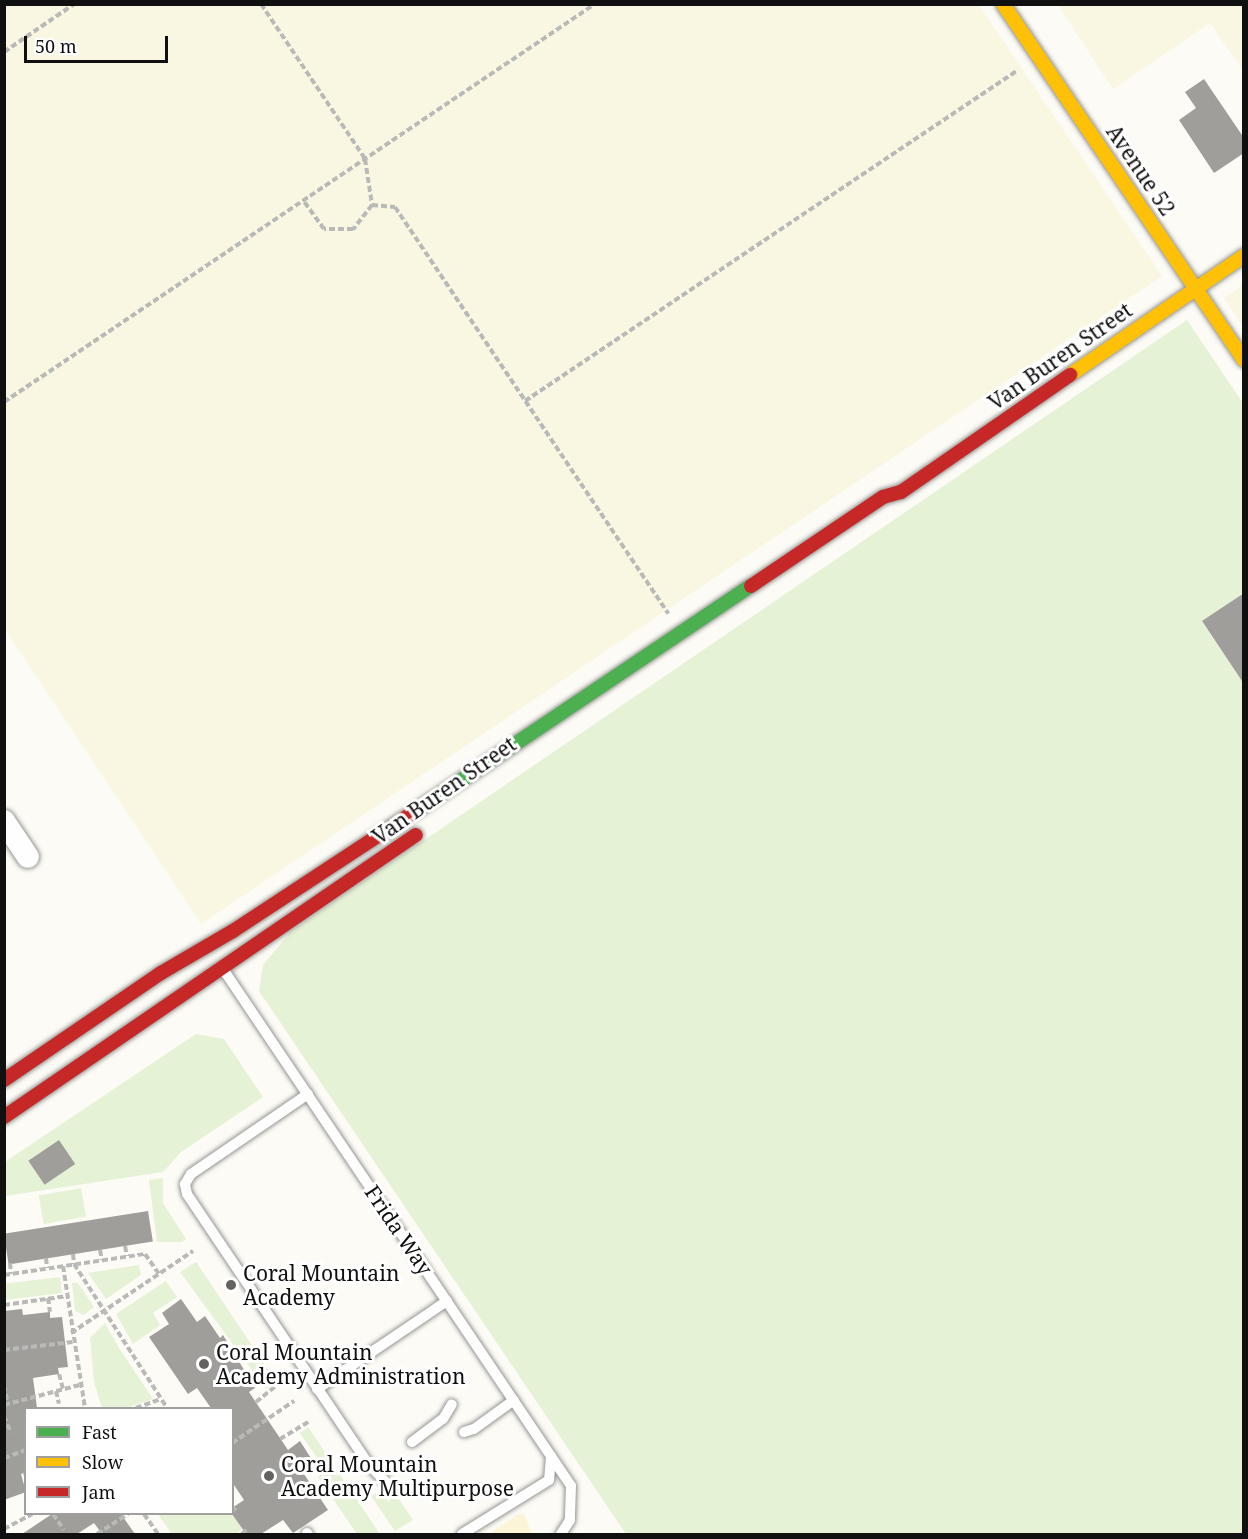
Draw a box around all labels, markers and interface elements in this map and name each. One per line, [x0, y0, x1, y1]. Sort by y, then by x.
scale bar [27, 24, 171, 62]
text: 50 m [35, 34, 77, 58]
street label: Avenue 52 [1101, 120, 1181, 220]
street label: Van Buren Street [983, 297, 1137, 415]
street label: Van Buren Street [367, 731, 521, 849]
street label: Frida Way [360, 1180, 438, 1280]
place label: Coral Mountain Academy [243, 1260, 399, 1310]
marker: Coral Mountain Academy [224, 1278, 238, 1292]
place label: Coral Mountain Academy Administration [216, 1339, 465, 1389]
marker: Coral Mountain Academy Administration [197, 1357, 211, 1371]
legend [24, 1407, 234, 1515]
text: Fast [82, 1420, 117, 1444]
text: Slow [82, 1450, 123, 1474]
place label: Coral Mountain Academy Multipurpose [281, 1451, 514, 1501]
marker: Coral Mountain Academy Multipurpose [262, 1469, 276, 1483]
text: Jam [82, 1480, 116, 1504]

